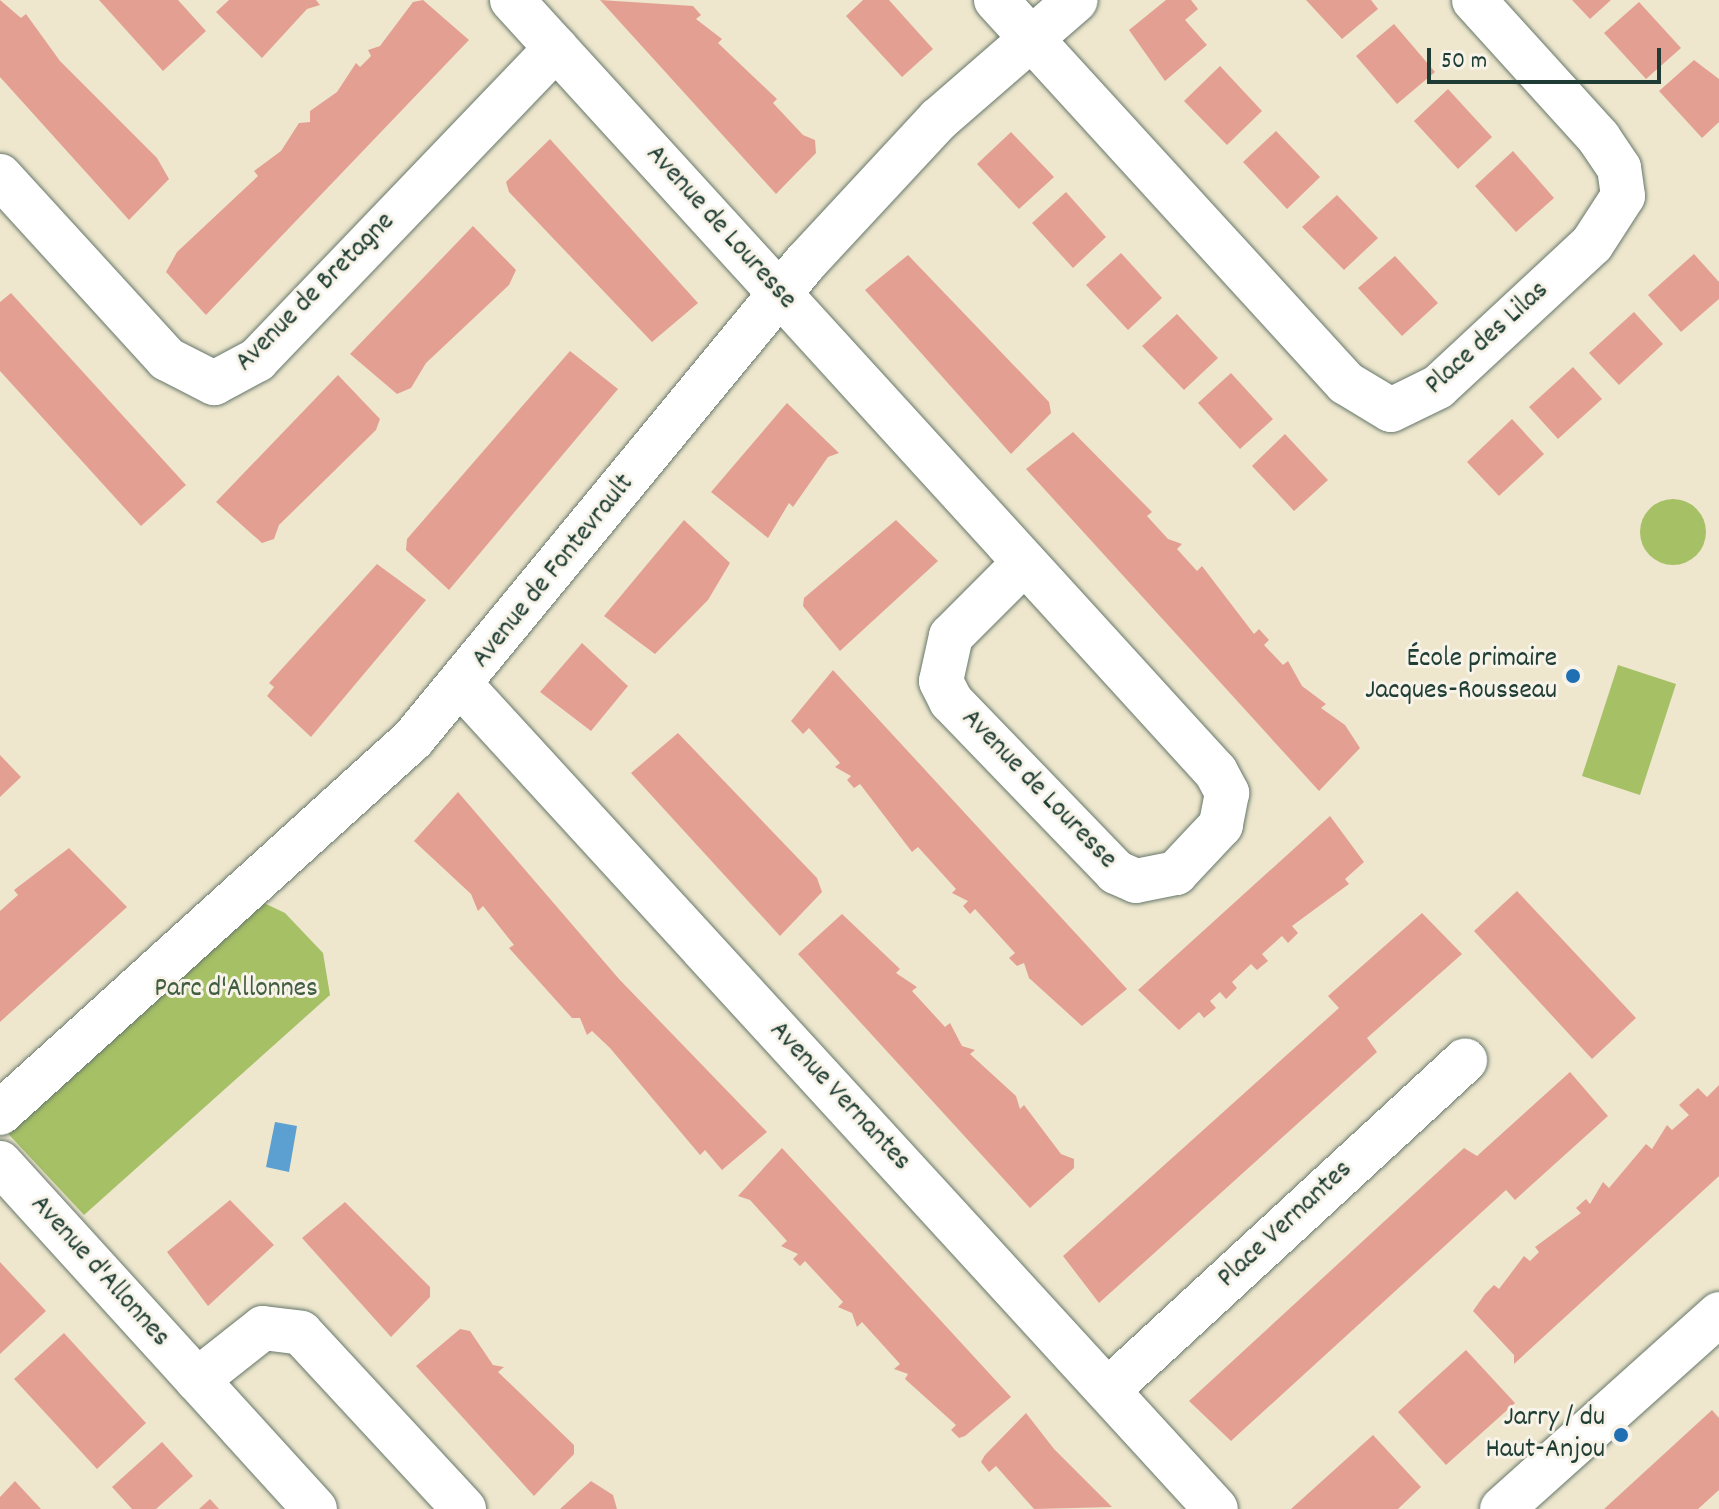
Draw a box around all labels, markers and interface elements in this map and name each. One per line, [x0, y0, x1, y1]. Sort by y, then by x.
scale bar [1431, 32, 1665, 82]
text: 50 m [1441, 45, 1487, 79]
street label: Avenue de Louresse [637, 139, 803, 317]
street label: Avenue de Bretagne [229, 206, 403, 380]
street label: Place des Lilas [1419, 275, 1557, 403]
street label: Avenue de Fontevrault [466, 468, 642, 676]
place label: École primaire Jacques-Rousseau [1365, 643, 1557, 709]
marker: École primaire Jacques-Rousseau [1564, 667, 1582, 685]
street label: Avenue de Louresse [953, 703, 1123, 877]
park label: Parc d'Allonnes [154, 973, 318, 1007]
street label: Avenue Vernantes [761, 1015, 917, 1179]
street label: Place Vernantes [1212, 1154, 1360, 1296]
street label: Avenue d'Allonnes [22, 1189, 176, 1355]
place label: Jarry / du Haut-Anjou [1485, 1402, 1605, 1468]
marker: Jarry / du Haut-Anjou [1612, 1426, 1630, 1444]

